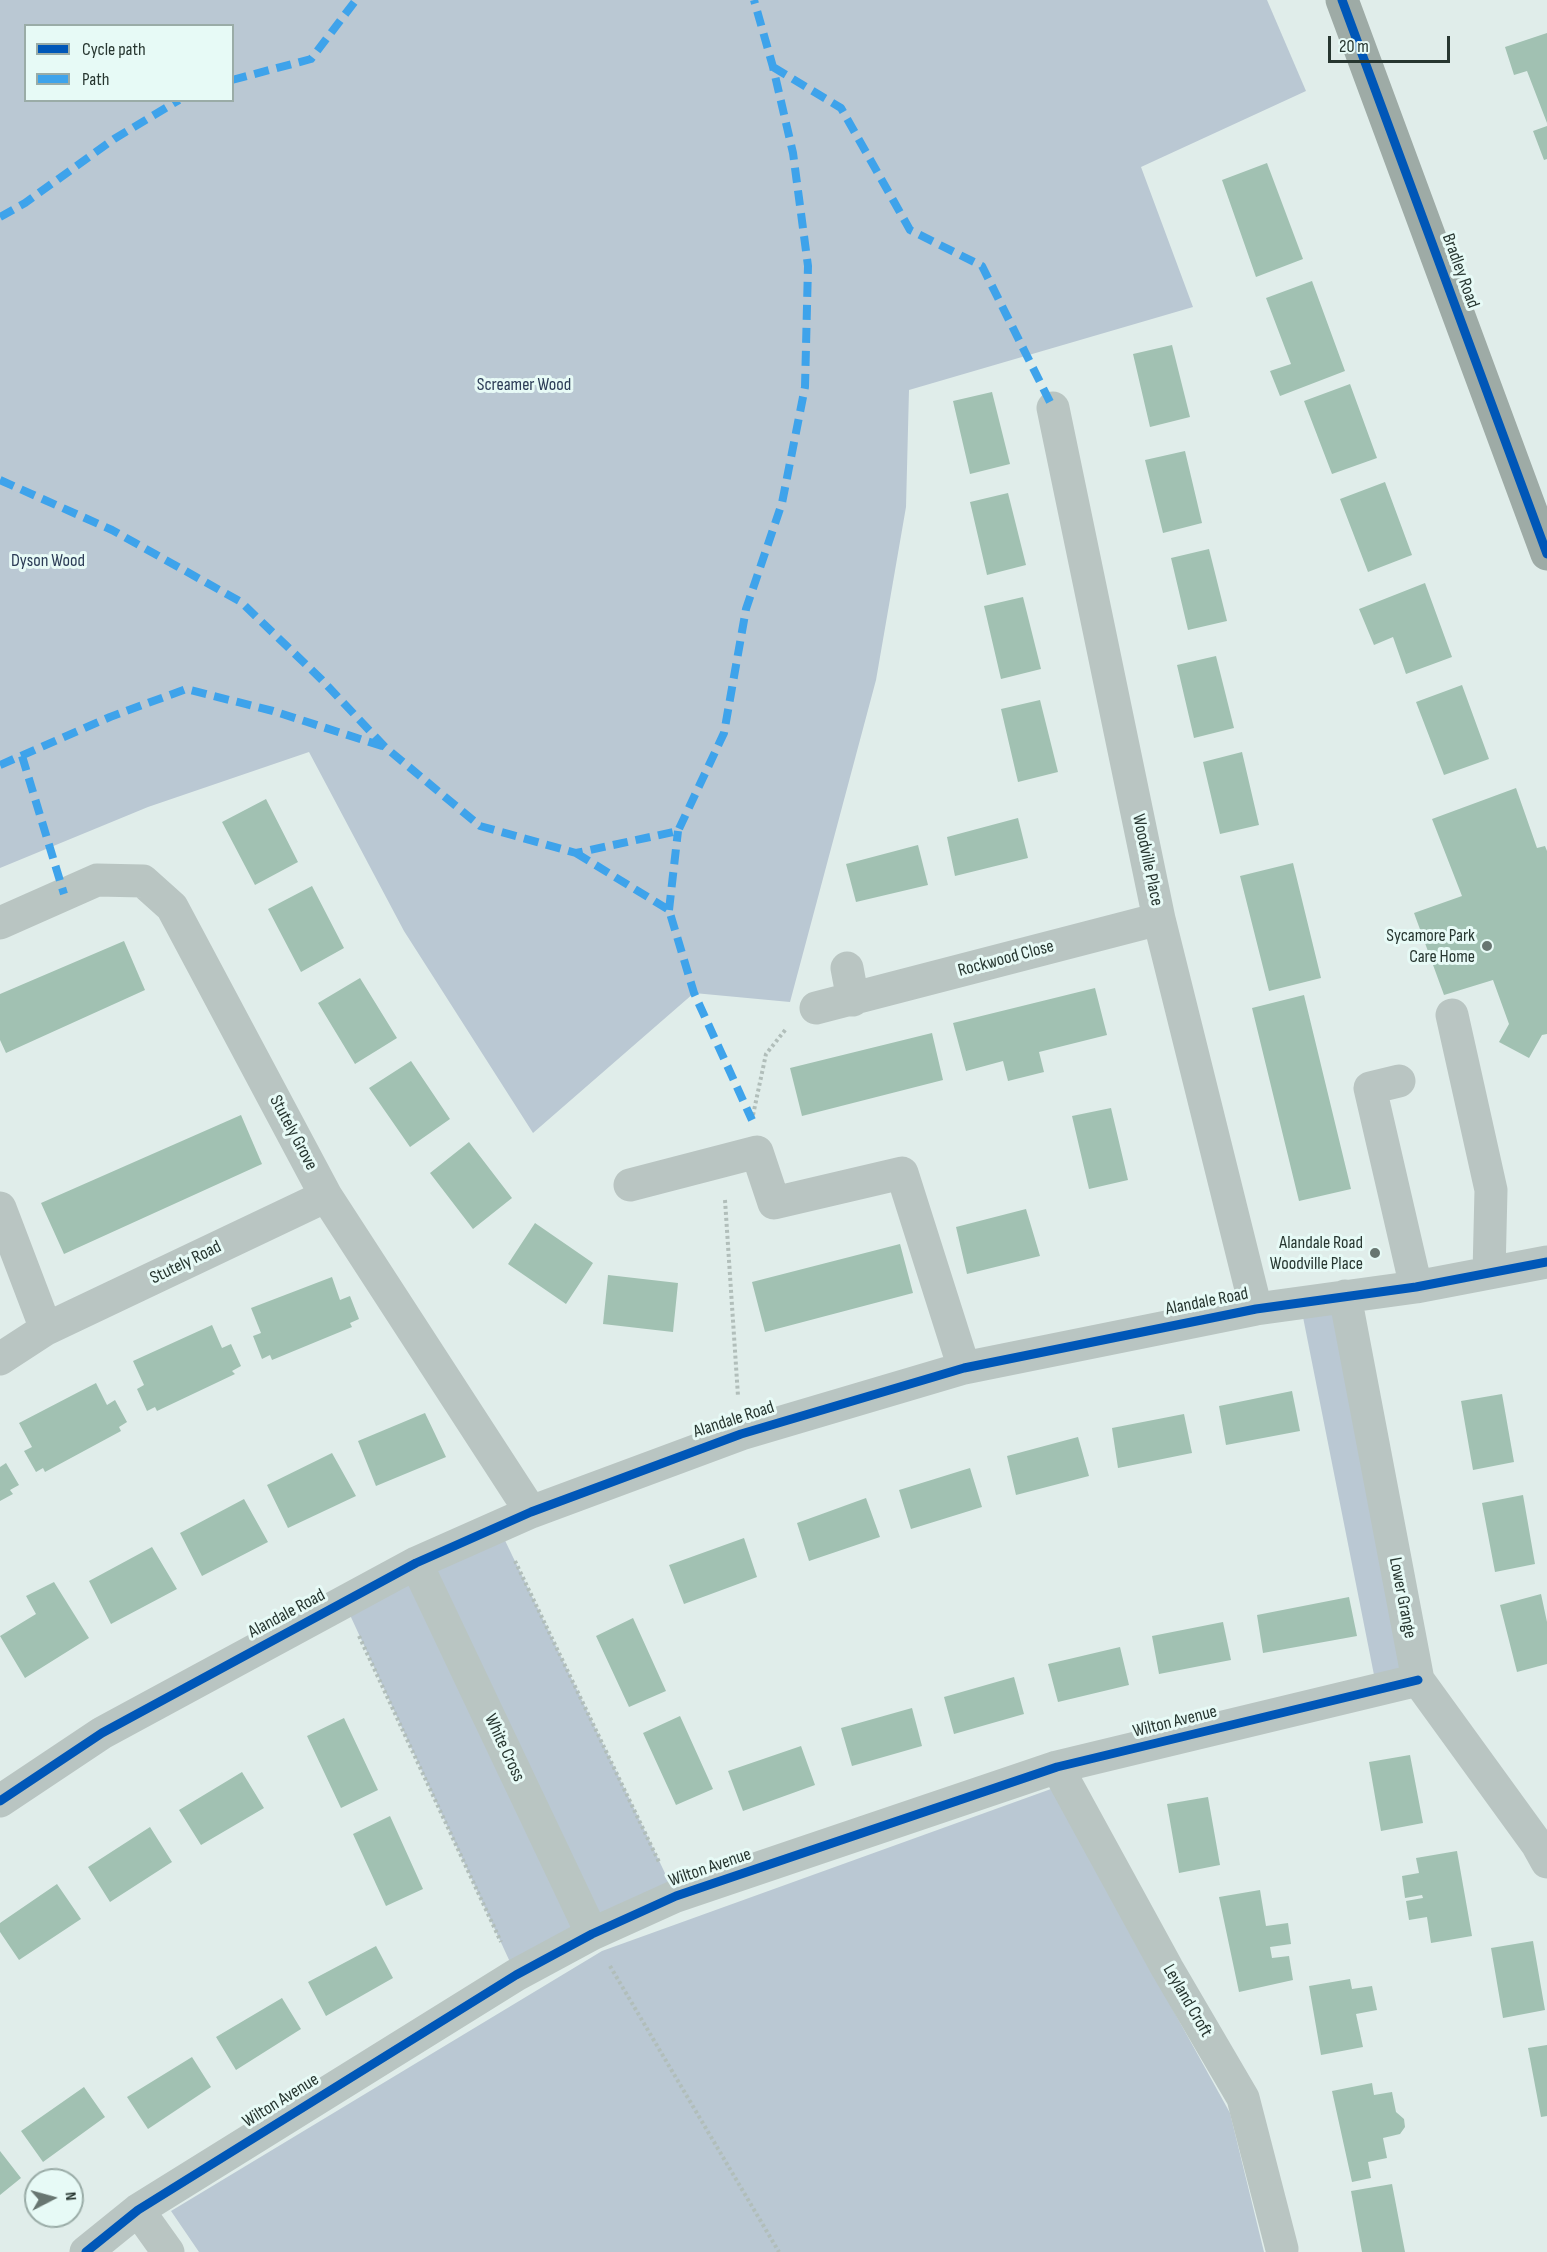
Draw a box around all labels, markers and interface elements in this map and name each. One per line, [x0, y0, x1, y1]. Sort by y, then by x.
legend [24, 24, 234, 102]
scale bar [1331, 24, 1452, 62]
text: 20 m [1339, 36, 1369, 57]
text: Cycle path [82, 39, 146, 60]
text: Path [82, 69, 110, 90]
street label: Bradley Road [1437, 231, 1483, 311]
park label: Screamer Wood [477, 374, 571, 396]
park label: Dyson Wood [11, 550, 85, 572]
street label: Woodville Place [1127, 812, 1167, 908]
place label: Sycamore Park Care Home [1386, 925, 1475, 968]
street label: Rockwood Close [956, 936, 1056, 982]
marker: Sycamore Park Care Home [1480, 939, 1494, 953]
street label: Stutely Grove [264, 1092, 322, 1174]
place label: Alandale Road Woodville Place [1270, 1232, 1363, 1274]
street label: Stutely Road [147, 1237, 225, 1289]
marker: Alandale Road Woodville Place [1368, 1246, 1382, 1260]
street label: Alandale Road [1164, 1283, 1250, 1321]
street label: Alandale Road [691, 1397, 777, 1443]
street label: Lower Grange [1384, 1556, 1420, 1640]
street label: Alandale Road [245, 1585, 329, 1643]
street label: Wilton Avenue [1131, 1701, 1219, 1743]
street label: White Cross [479, 1711, 529, 1785]
street label: Wilton Avenue [666, 1844, 754, 1892]
street label: Leyland Croft [1158, 1961, 1216, 2041]
street label: Wilton Avenue [239, 2069, 323, 2133]
north arrow [24, 2168, 84, 2228]
text: N [61, 2191, 80, 2202]

